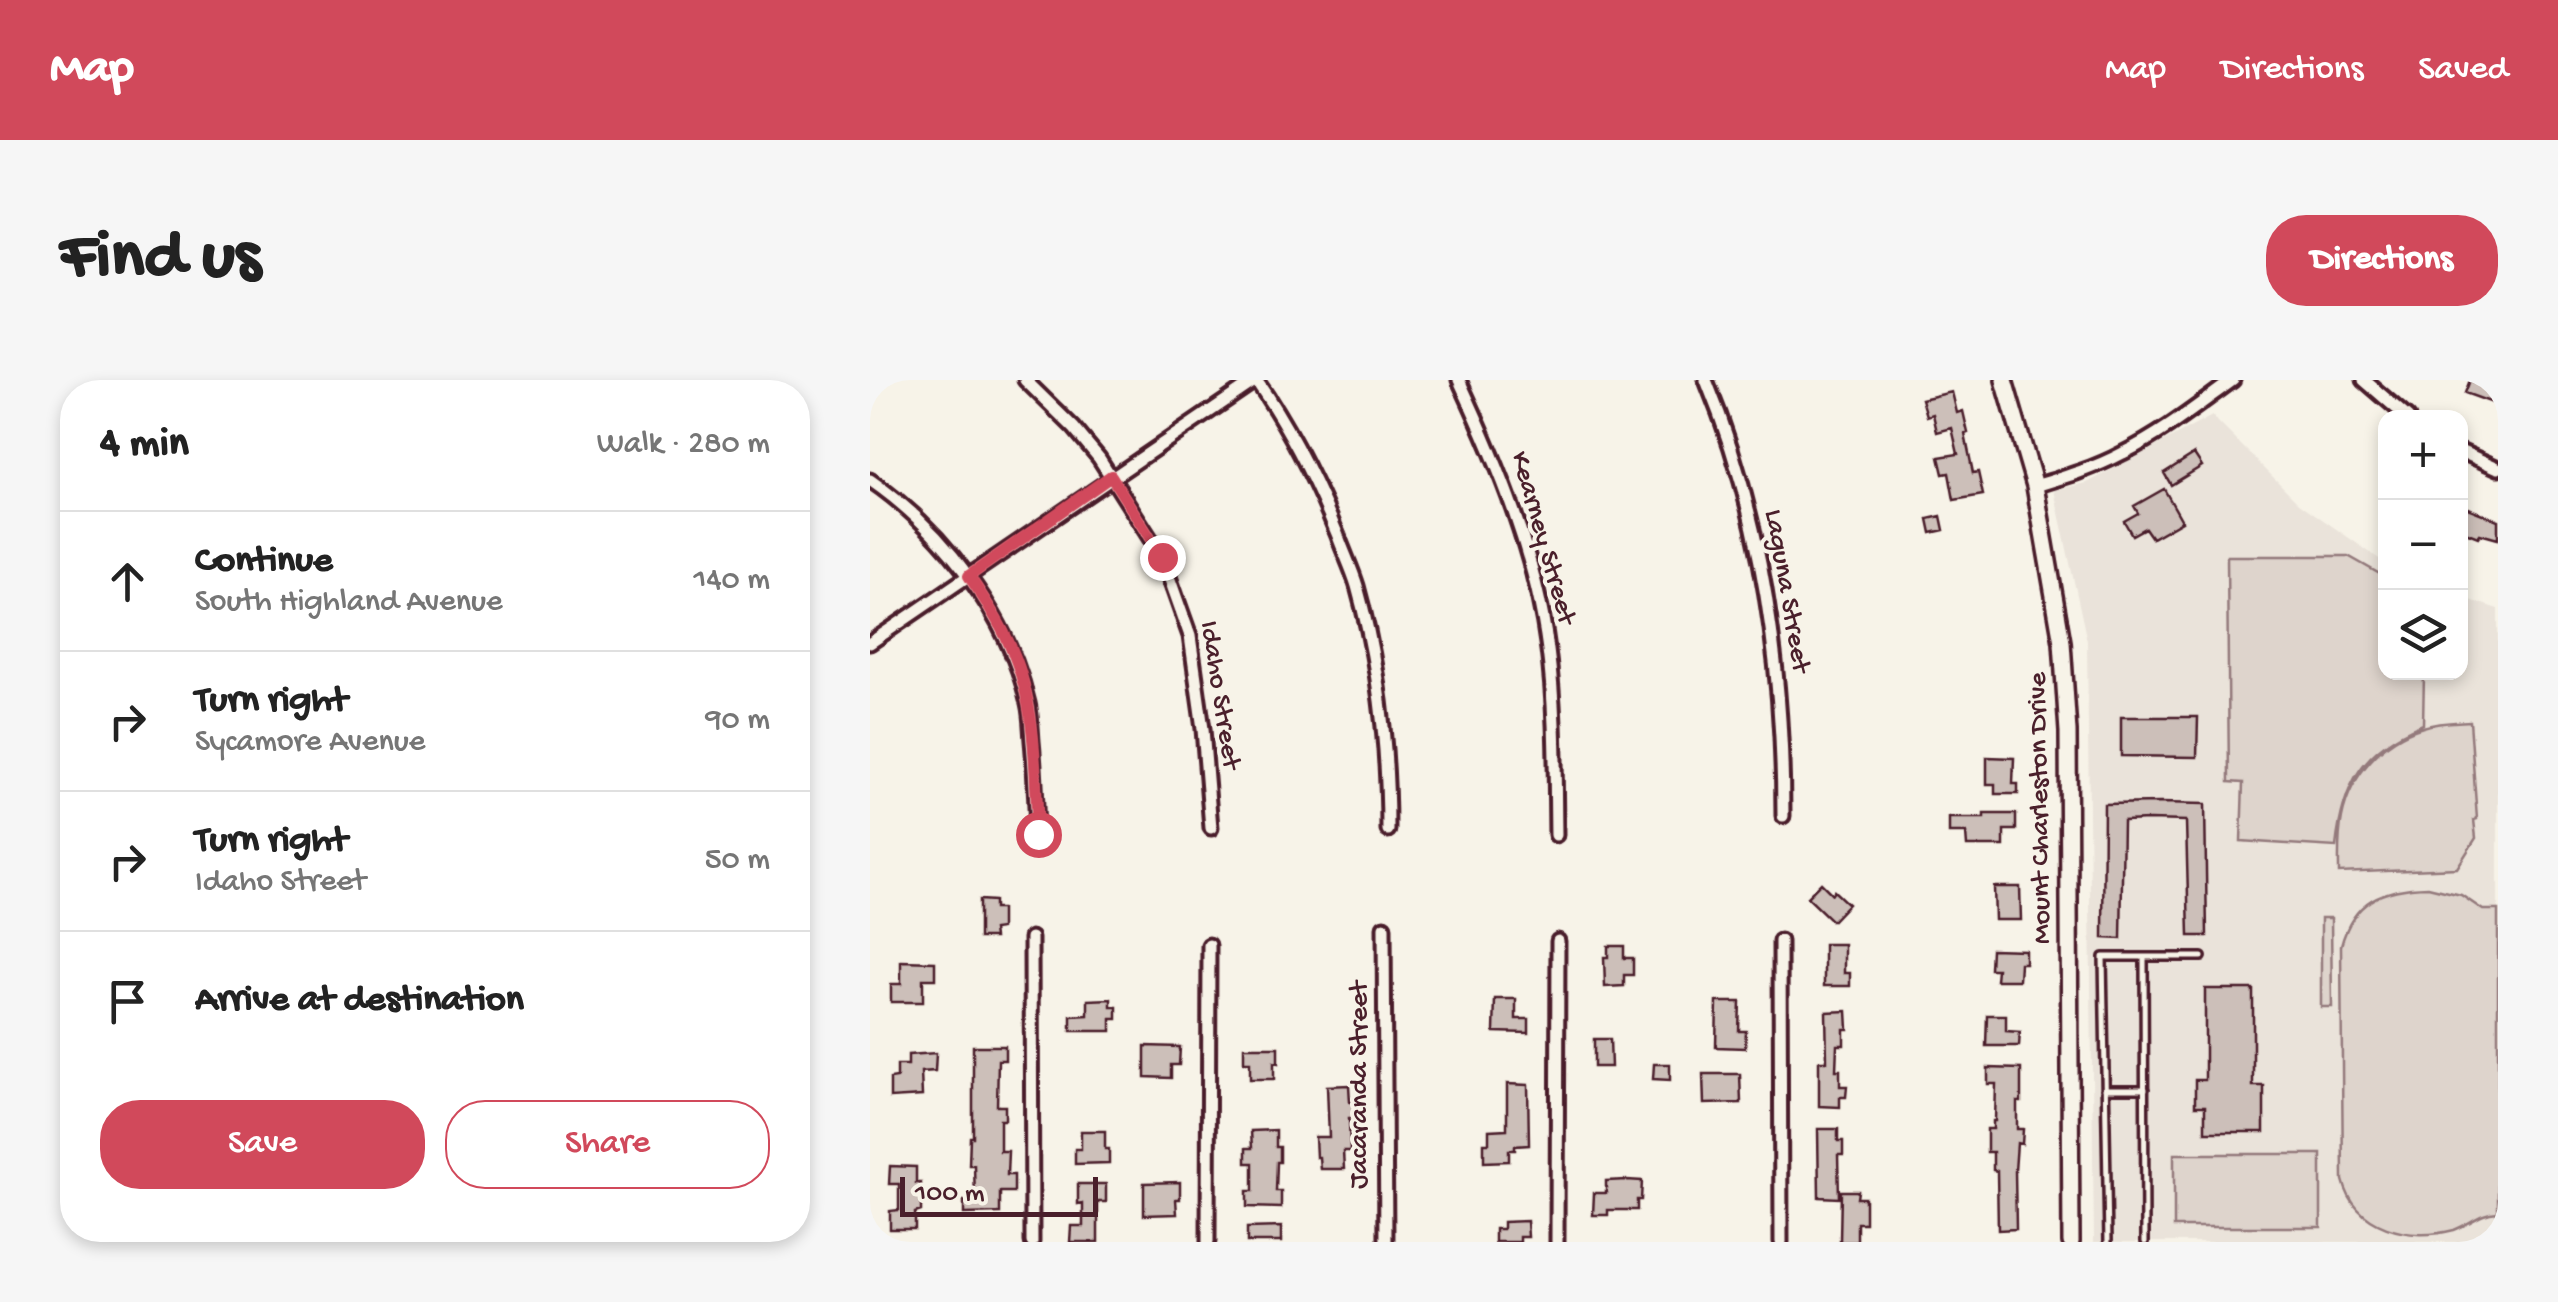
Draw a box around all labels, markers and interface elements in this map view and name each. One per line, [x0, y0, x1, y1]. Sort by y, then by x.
text: Map [50, 42, 134, 99]
text: Map [2105, 50, 2166, 91]
text: Directions [2221, 50, 2363, 91]
text: Saved [2418, 50, 2508, 91]
button: Directions [2266, 215, 2498, 306]
text: Find us [60, 219, 261, 302]
map controls [2378, 410, 2468, 680]
button: + [2378, 410, 2468, 500]
text: 4 min [100, 421, 189, 470]
text: Walk · 280 m [597, 426, 770, 464]
street label: Kearney Street [1502, 448, 1583, 631]
button: − [2378, 500, 2468, 590]
street label: Laguna Street [1755, 507, 1817, 678]
route end [1140, 535, 1186, 581]
text: Continue [195, 540, 333, 584]
icon: ahead [100, 554, 155, 609]
text: 140 m [693, 562, 770, 600]
text: South Highland Avenue [195, 584, 502, 622]
button: layers [2378, 590, 2468, 680]
street label: Idaho Street [1191, 619, 1247, 774]
street label: Mount Charleston Drive [2022, 671, 2060, 944]
text: Turn right [195, 680, 347, 724]
icon: right [100, 694, 155, 749]
text: 90 m [706, 702, 770, 740]
text: Sycamore Avenue [195, 724, 425, 762]
route start [1016, 812, 1062, 858]
text: Turn right [195, 820, 347, 864]
icon: right [100, 834, 155, 889]
text: 50 m [705, 842, 770, 880]
text: Idaho Street [195, 864, 366, 902]
icon: arrive [100, 974, 155, 1029]
text: Arrive at destination [195, 979, 524, 1023]
street label: Jacaranda Street [1344, 979, 1377, 1189]
button: Save [100, 1100, 425, 1189]
button: Share [445, 1100, 770, 1189]
scale bar [900, 1172, 1098, 1216]
text: 100 m [915, 1178, 985, 1211]

